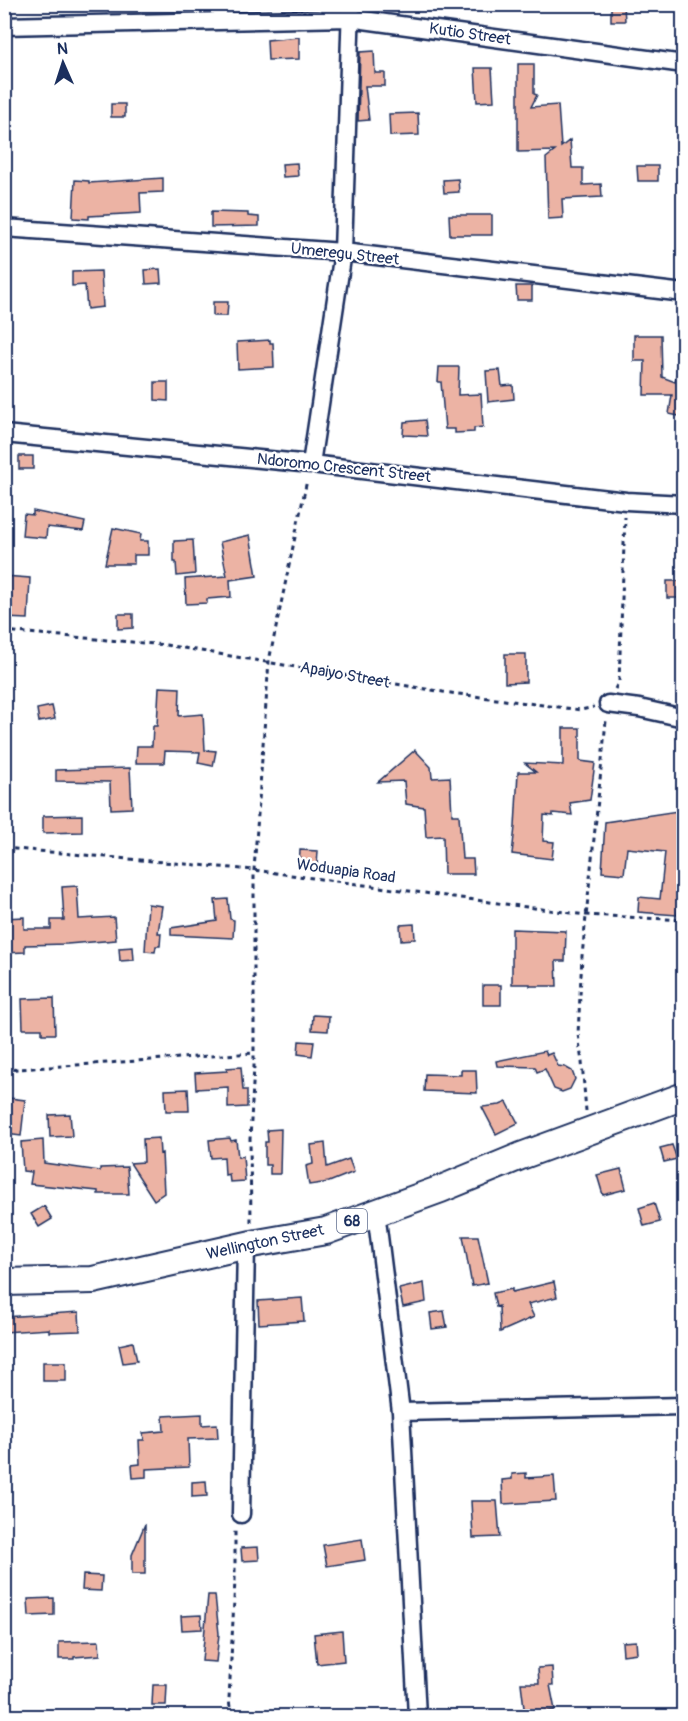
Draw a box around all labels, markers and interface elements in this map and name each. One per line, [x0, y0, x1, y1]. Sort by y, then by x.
street label: Kutio Street [428, 18, 513, 50]
north arrow [33, 33, 93, 93]
text: N [56, 39, 68, 59]
street label: Umeregu Street [290, 238, 401, 270]
street label: Ndoromo Crescent Street [256, 449, 433, 487]
street label: Apaiyo Street [299, 657, 392, 693]
street label: Woduapia Road [295, 854, 397, 888]
road number: 68 [337, 1209, 367, 1233]
street label: Wellington Street [204, 1220, 326, 1264]

